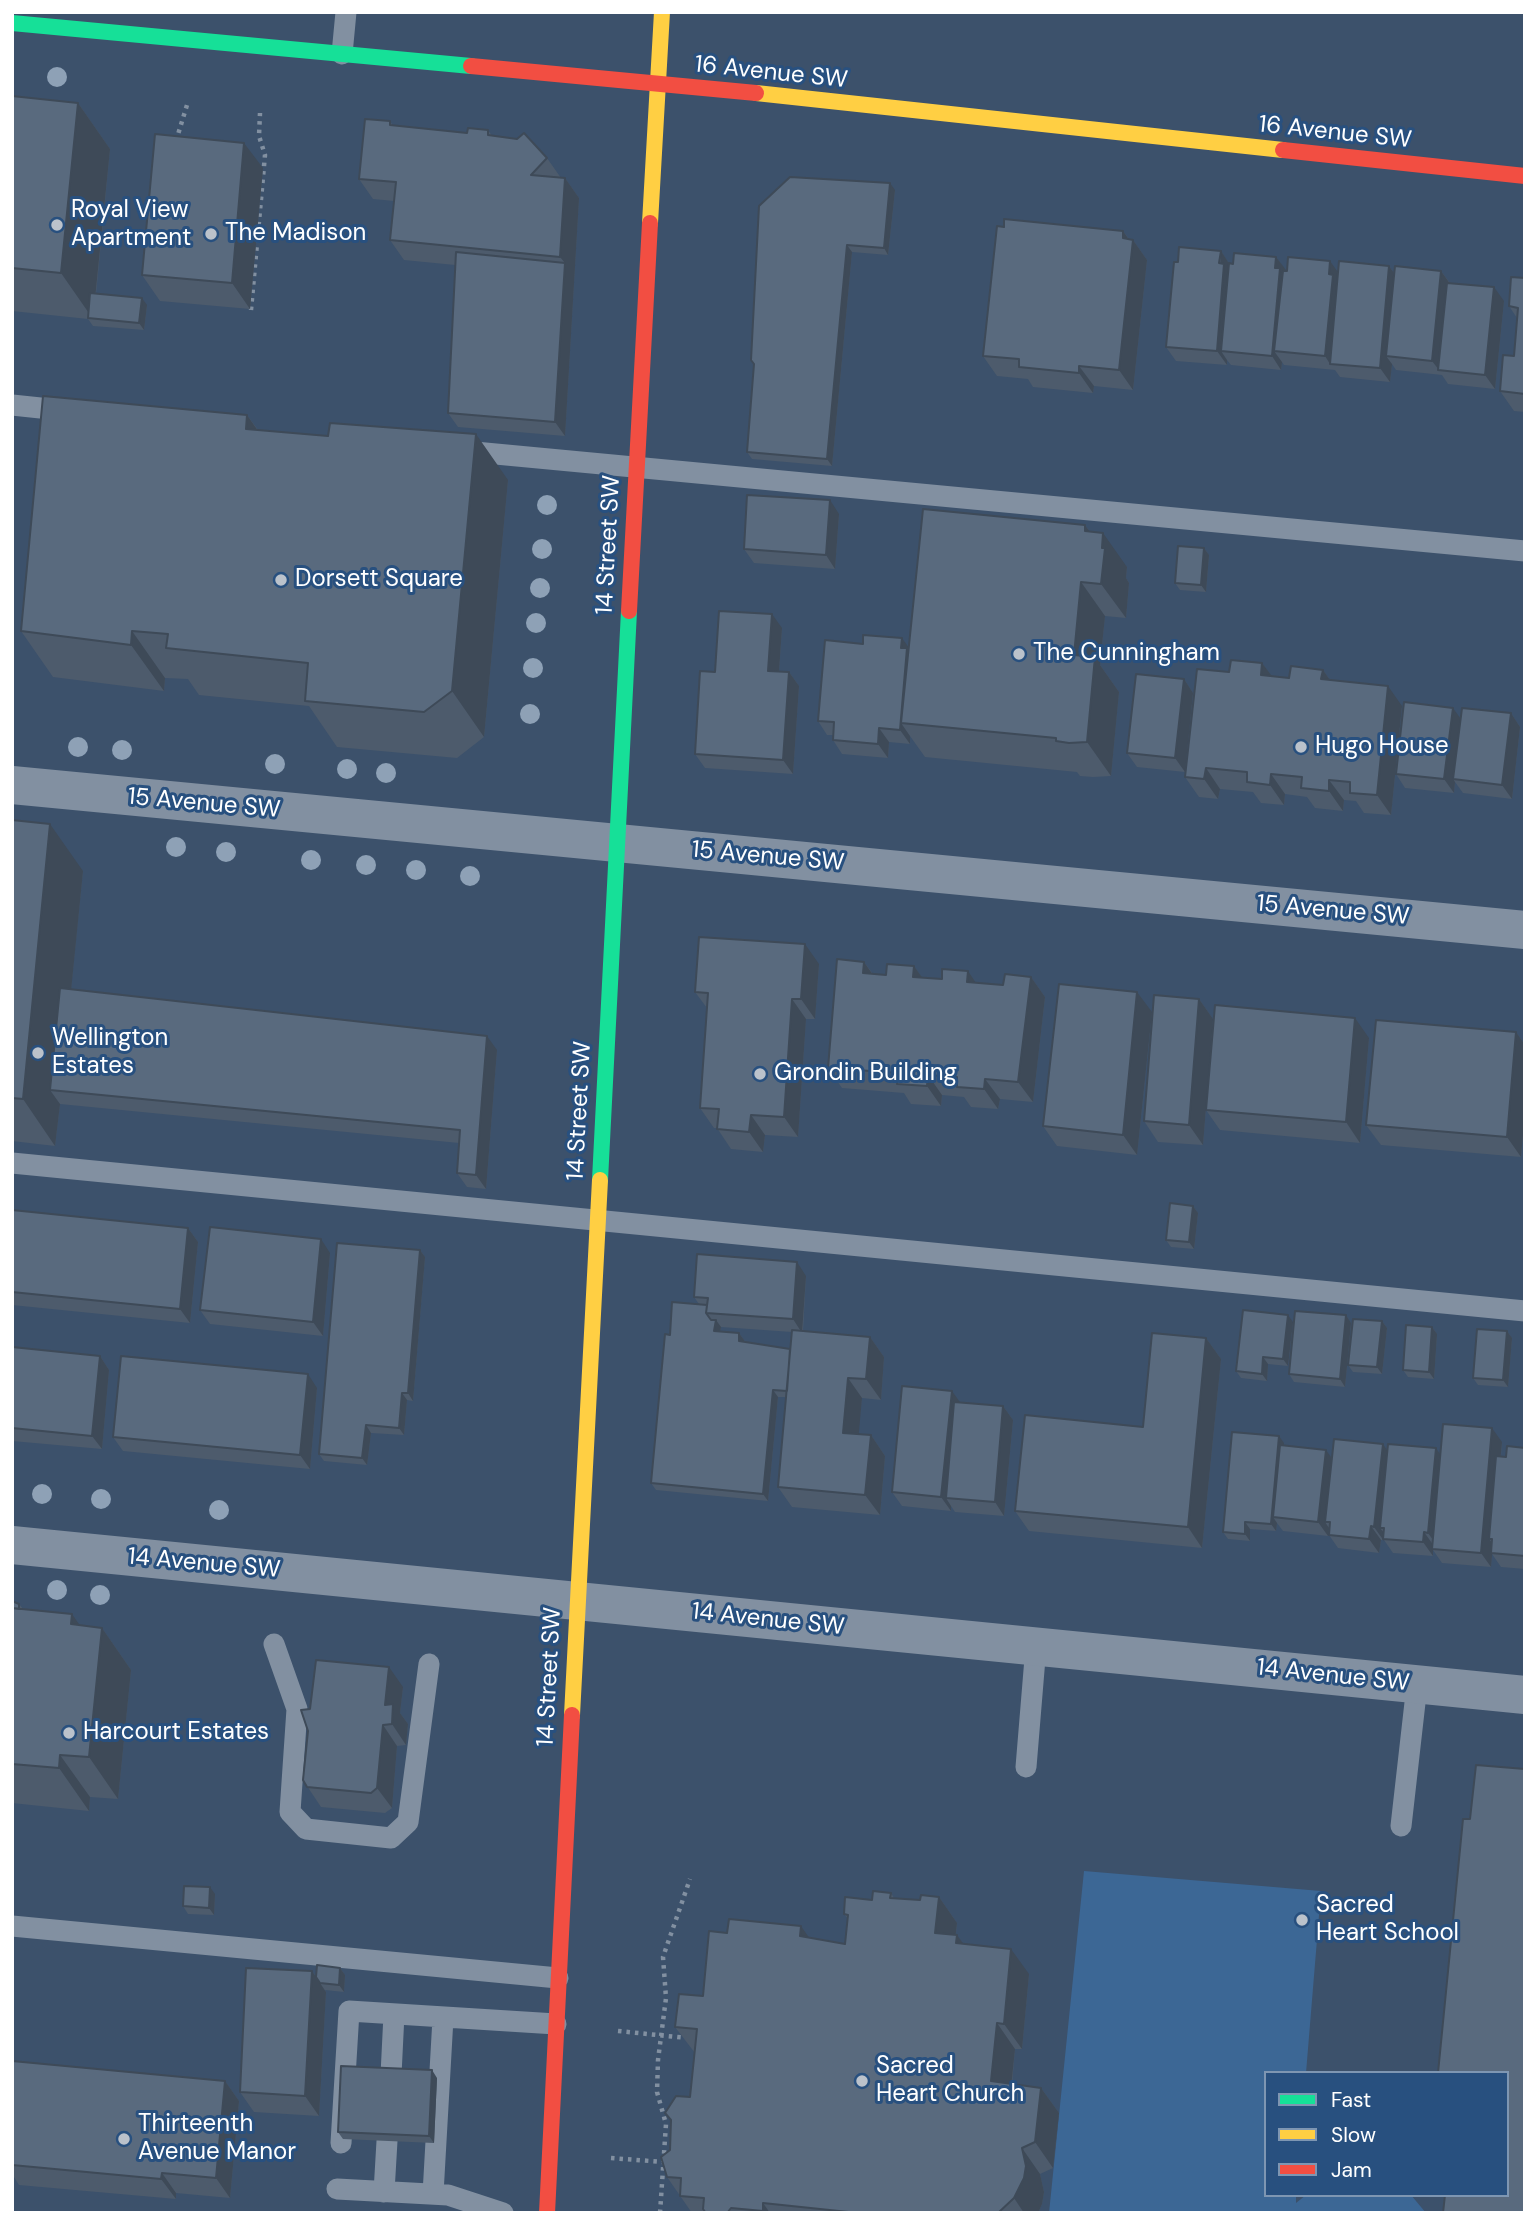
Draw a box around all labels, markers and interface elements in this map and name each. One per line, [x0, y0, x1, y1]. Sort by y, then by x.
street label: 16 Avenue SW [693, 51, 849, 95]
street label: 16 Avenue SW [1257, 111, 1413, 155]
place label: Royal View Apartment [71, 197, 192, 253]
marker: Royal View Apartment [49, 217, 65, 233]
place label: The Madison [225, 220, 366, 248]
marker: The Madison [203, 226, 219, 242]
street label: 14 Street SW [591, 475, 627, 615]
place label: Dorsett Square [295, 566, 463, 594]
marker: Dorsett Square [273, 572, 289, 588]
place label: The Cunningham [1033, 640, 1220, 668]
marker: The Cunningham [1011, 646, 1027, 662]
place label: Hugo House [1315, 733, 1449, 761]
marker: Hugo House [1293, 739, 1309, 755]
street label: 15 Avenue SW [126, 783, 282, 825]
street label: 15 Avenue SW [690, 836, 846, 878]
street label: 15 Avenue SW [1255, 890, 1411, 932]
place label: Wellington Estates [52, 1025, 168, 1081]
street label: 14 Street SW [562, 1041, 598, 1181]
marker: Wellington Estates [30, 1045, 46, 1061]
place label: Grondin Building [774, 1060, 957, 1088]
marker: Grondin Building [752, 1066, 768, 1082]
street label: 14 Avenue SW [126, 1543, 282, 1585]
street label: 14 Avenue SW [690, 1598, 846, 1642]
street label: 14 Street SW [532, 1607, 568, 1747]
street label: 14 Avenue SW [1255, 1654, 1411, 1698]
place label: Harcourt Estates [83, 1719, 269, 1747]
marker: Harcourt Estates [61, 1725, 77, 1741]
place label: Sacred Heart School [1316, 1892, 1459, 1948]
marker: Sacred Heart School [1294, 1912, 1310, 1928]
place label: Sacred Heart Church [876, 2053, 1024, 2109]
legend [1264, 2071, 1509, 2197]
marker: Sacred Heart Church [854, 2073, 870, 2089]
text: Fast [1331, 2086, 1371, 2114]
place label: Thirteenth Avenue Manor [138, 2111, 296, 2167]
text: Slow [1331, 2121, 1376, 2149]
marker: Thirteenth Avenue Manor [116, 2131, 132, 2147]
text: Jam [1331, 2156, 1372, 2184]

